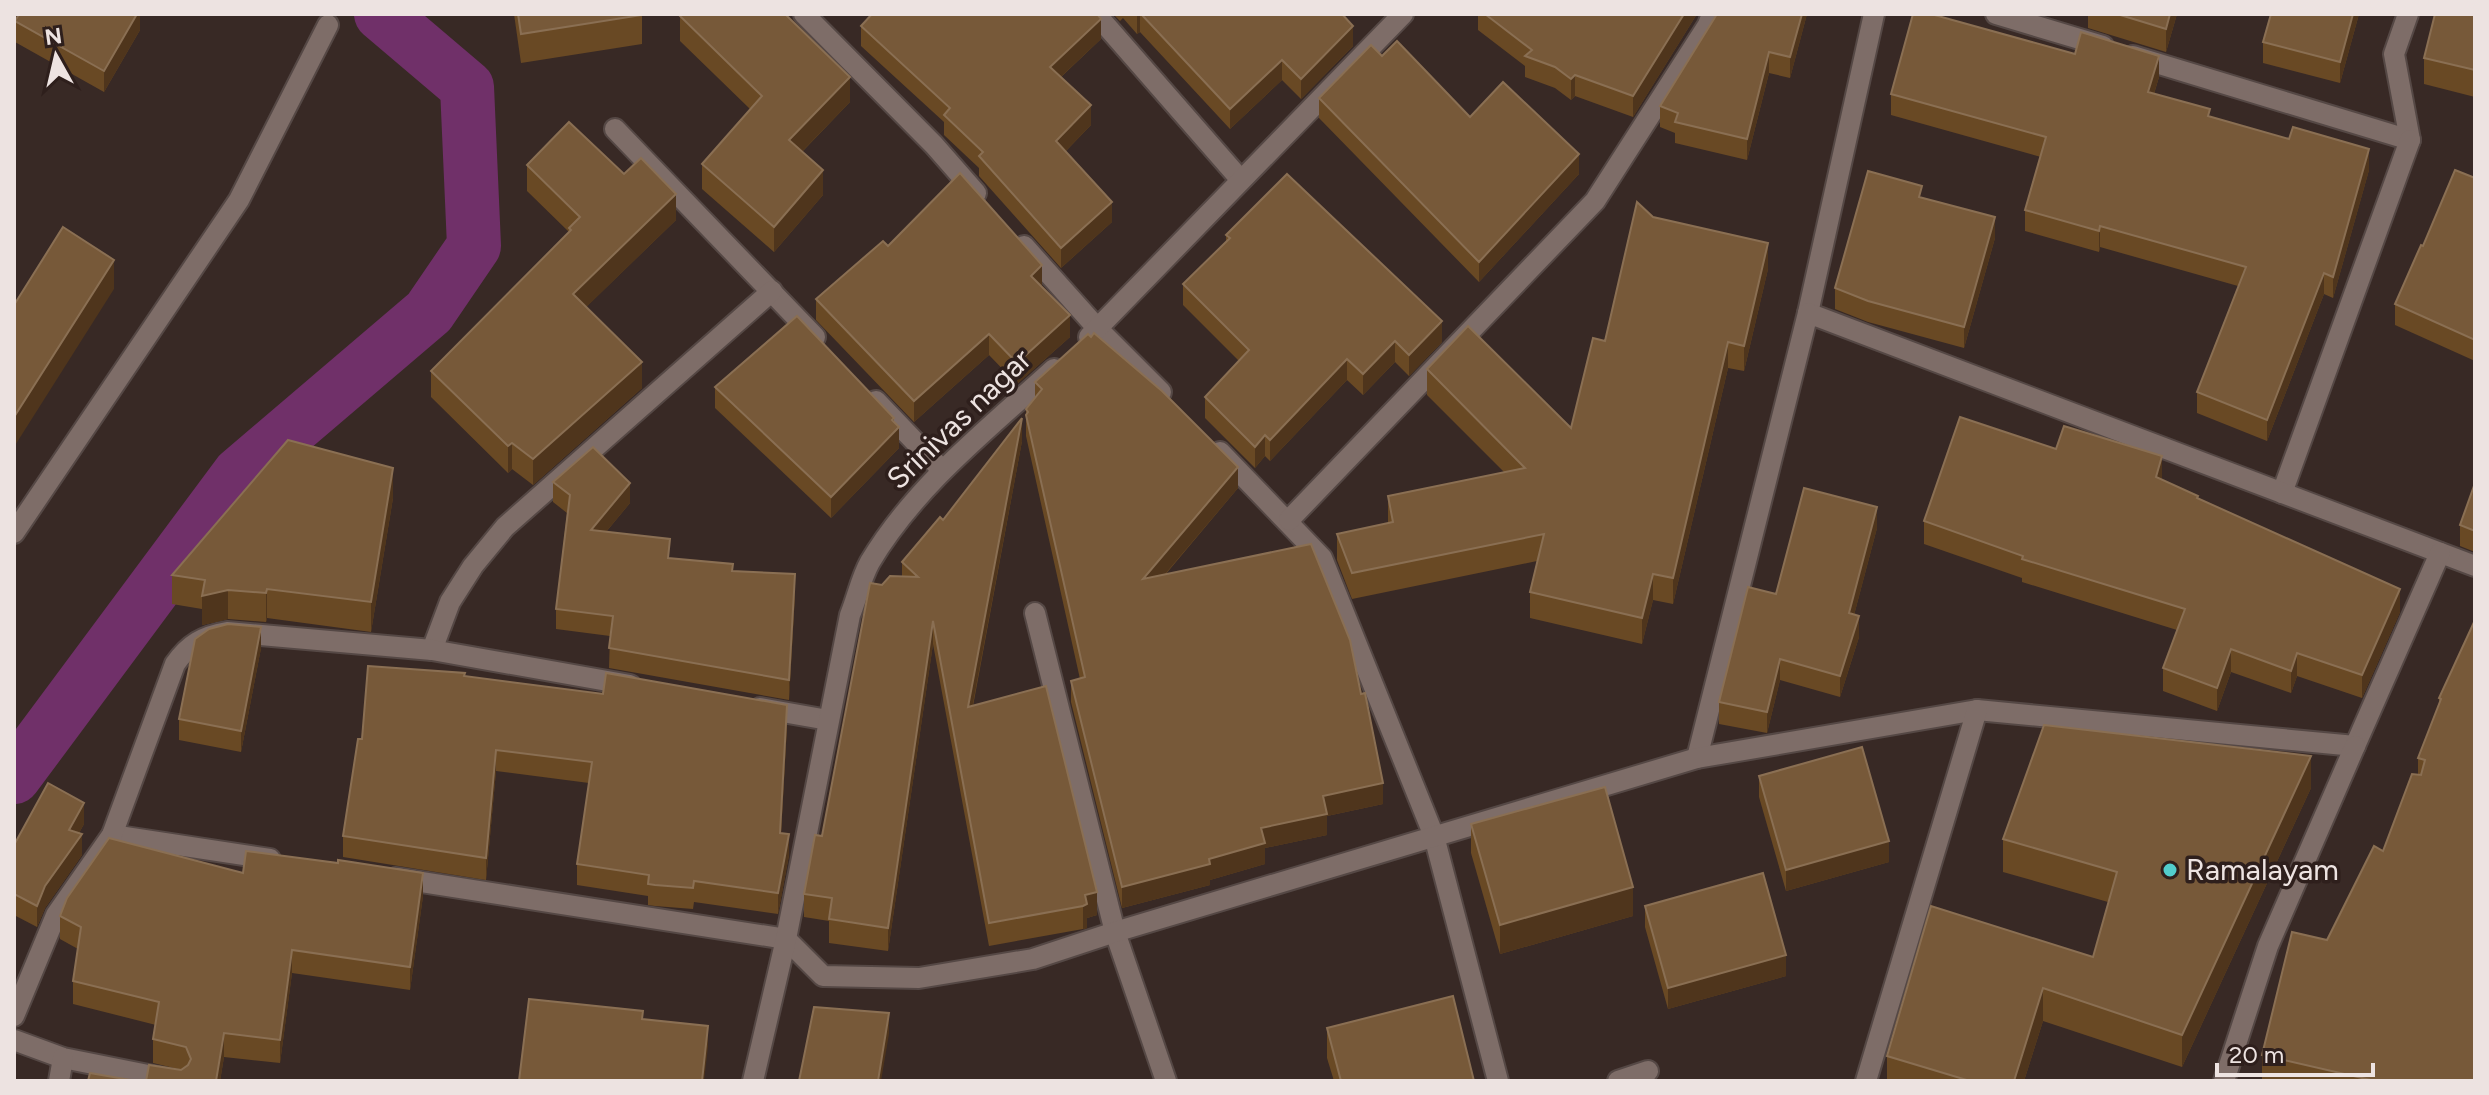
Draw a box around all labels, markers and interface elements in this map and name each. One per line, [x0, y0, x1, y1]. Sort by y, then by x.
north arrow [16, 16, 96, 96]
text: N [43, 22, 64, 51]
street label: Srinivas nagar [879, 341, 1038, 497]
place label: Ramalayam [2186, 851, 2339, 888]
marker: Ramalayam [2161, 861, 2179, 879]
scale bar [2217, 1027, 2373, 1077]
text: 20 m [2229, 1040, 2284, 1069]

